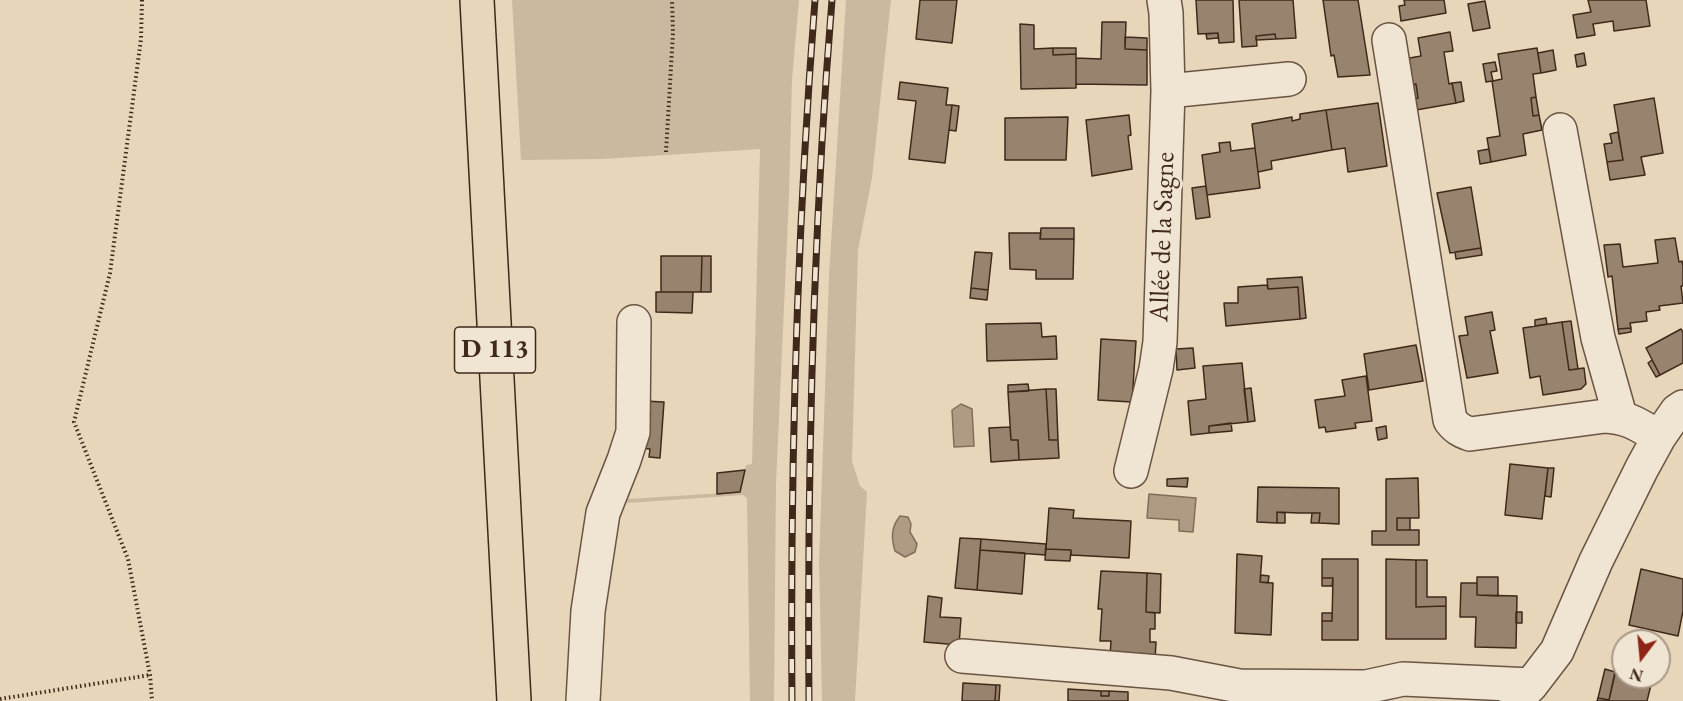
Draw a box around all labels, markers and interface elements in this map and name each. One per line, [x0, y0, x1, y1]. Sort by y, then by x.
street label: Allée de la Sagne [1144, 152, 1182, 322]
road number: D 113 [454, 327, 536, 373]
north arrow [1611, 629, 1671, 689]
text: N [1627, 663, 1646, 687]

